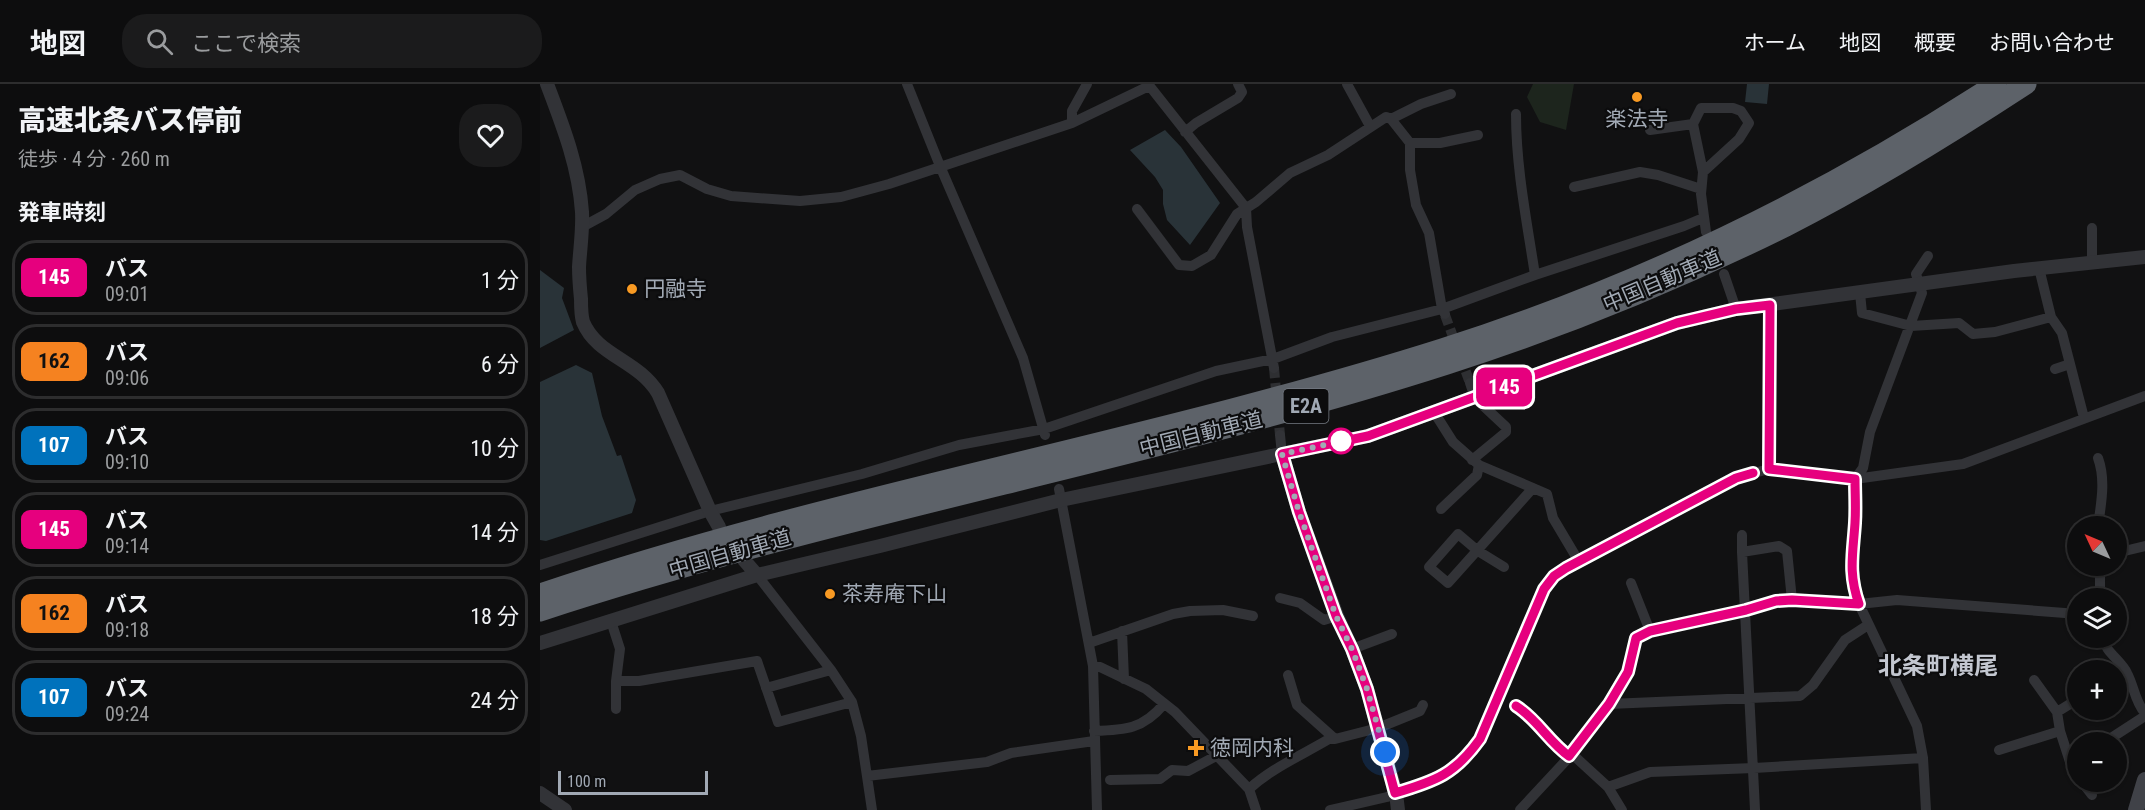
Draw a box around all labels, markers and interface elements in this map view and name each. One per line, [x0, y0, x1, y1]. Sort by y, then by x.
search box [122, 14, 542, 68]
icon: search [143, 25, 176, 58]
text: 地図 [30, 27, 86, 60]
text: ここで検索 [191, 31, 301, 56]
text: ホーム [1744, 31, 1806, 55]
text: 地図 [1839, 31, 1881, 55]
text: 概要 [1914, 31, 1956, 55]
text: お問い合わせ [1989, 31, 2115, 55]
marker: 楽法寺 [1630, 90, 1644, 104]
text: 高速北条バス停前 [18, 104, 242, 137]
button: heart [459, 104, 522, 167]
place label: 楽法寺 [1606, 107, 1669, 131]
text: 徒歩 · 4 分 · 260 m [18, 147, 170, 171]
text: 発車時刻 [18, 200, 106, 225]
street label: 中国自動車道 [1599, 245, 1725, 317]
text: バス [105, 256, 149, 281]
text: 145 [38, 265, 70, 289]
text: 1 分 [481, 268, 519, 293]
place label: 円融寺 [644, 277, 707, 301]
text: 09:01 [105, 282, 149, 306]
marker: 円融寺 [625, 282, 639, 296]
text: バス [105, 340, 149, 365]
text: 162 [38, 349, 70, 373]
text: 6 分 [481, 352, 519, 377]
text: 09:06 [105, 366, 149, 390]
line badge: 145 [1470, 368, 1538, 406]
text: 145 [1488, 375, 1520, 399]
road number: E2A [1284, 389, 1329, 423]
street label: 中国自動車道 [1137, 407, 1265, 461]
text: バス [105, 424, 149, 449]
unlabelled marker [1328, 428, 1354, 454]
text: 107 [38, 433, 70, 457]
text: 10 分 [470, 436, 519, 461]
text: 09:10 [105, 450, 149, 474]
text: バス [105, 508, 149, 533]
north arrow [2067, 516, 2127, 576]
map controls [2067, 516, 2127, 792]
text: 145 [38, 517, 70, 541]
text: 14 分 [470, 520, 519, 545]
street label: 中国自動車道 [666, 525, 794, 583]
text: 09:14 [105, 534, 149, 558]
place label: 茶寿庵下山 [842, 582, 947, 606]
marker: 茶寿庵下山 [823, 587, 837, 601]
button: layers [2067, 588, 2127, 648]
text: バス [105, 592, 149, 617]
text: 162 [38, 601, 70, 625]
text: 18 分 [470, 604, 519, 629]
text: 09:18 [105, 618, 149, 642]
district label: 北条町横尾 [1878, 652, 1998, 680]
button: + [2067, 660, 2127, 720]
text: バス [105, 676, 149, 701]
text: 107 [38, 685, 70, 709]
text: 24 分 [470, 688, 519, 713]
text: 09:24 [105, 702, 149, 726]
button: − [2067, 732, 2127, 792]
place label: 徳岡内科 [1210, 736, 1294, 760]
your location [1370, 737, 1400, 767]
marker: 徳岡内科 [1187, 739, 1205, 757]
scale bar [558, 768, 708, 796]
text: 100 m [567, 772, 606, 791]

